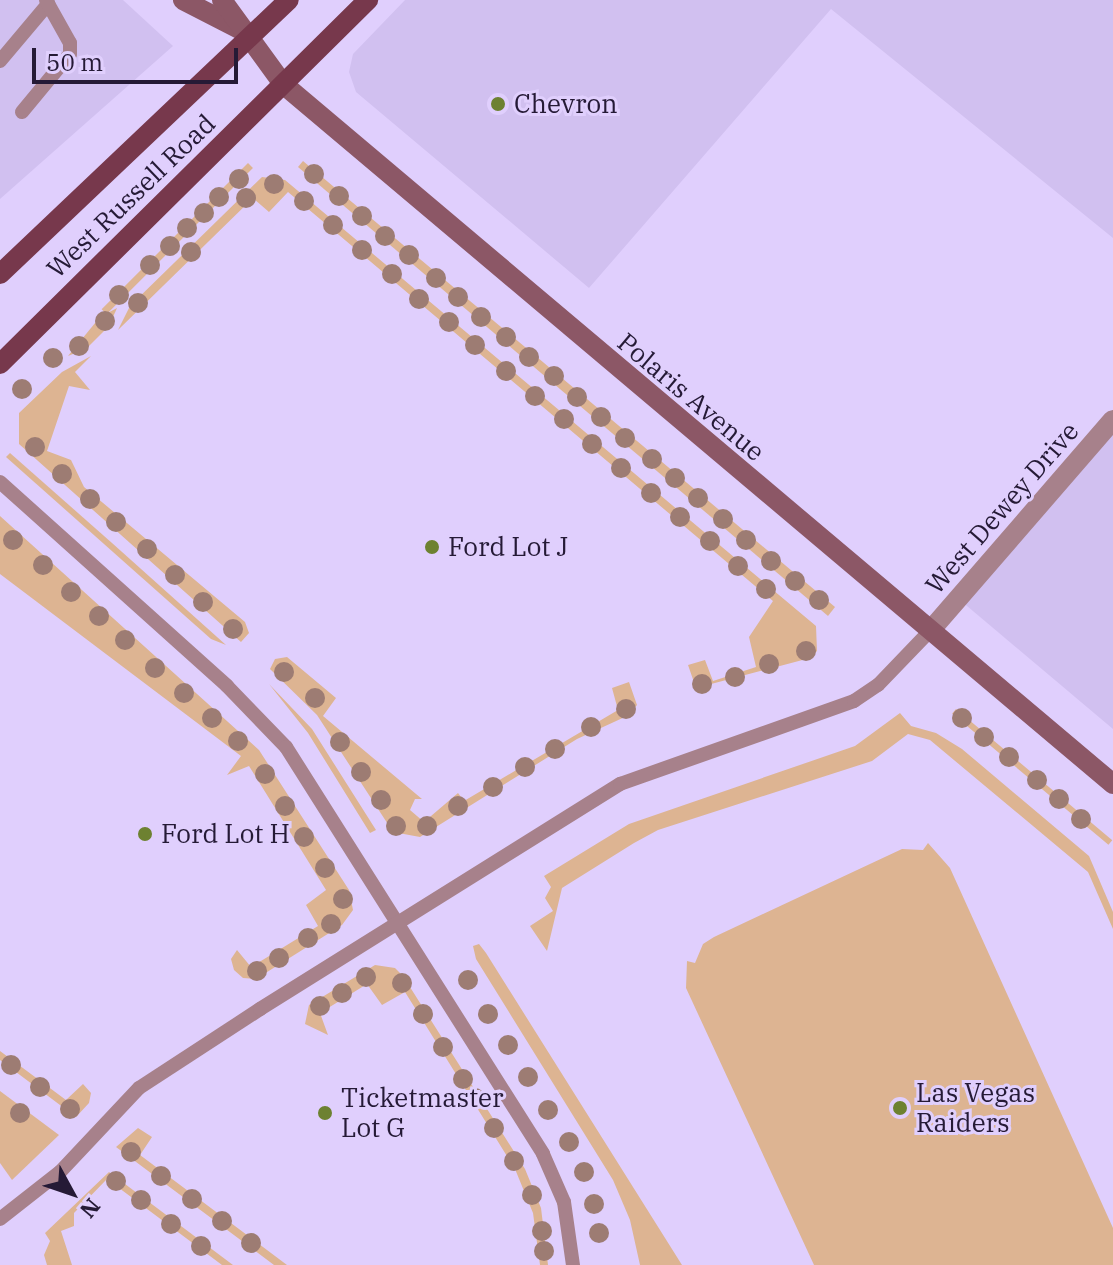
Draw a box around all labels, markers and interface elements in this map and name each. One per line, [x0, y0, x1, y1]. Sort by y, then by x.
scale bar [36, 32, 242, 82]
text: 50 m [46, 46, 103, 78]
place label: Chevron [514, 88, 618, 120]
marker: Chevron [489, 95, 507, 113]
street label: West Russell Road [40, 108, 222, 284]
street label: Polaris Avenue [611, 326, 771, 468]
street label: West Dewey Drive [919, 416, 1085, 600]
place label: Ford Lot J [448, 531, 568, 563]
marker: Ford Lot J [423, 538, 441, 556]
place label: Ford Lot H [161, 818, 290, 850]
marker: Ford Lot H [136, 825, 154, 843]
place label: Las Vegas Raiders [916, 1077, 1035, 1138]
place label: Ticketmaster Lot G [341, 1082, 504, 1144]
marker: Las Vegas Raiders [891, 1099, 909, 1117]
marker: Ticketmaster Lot G [316, 1104, 334, 1122]
north arrow [32, 1153, 112, 1233]
text: N [74, 1193, 107, 1225]

